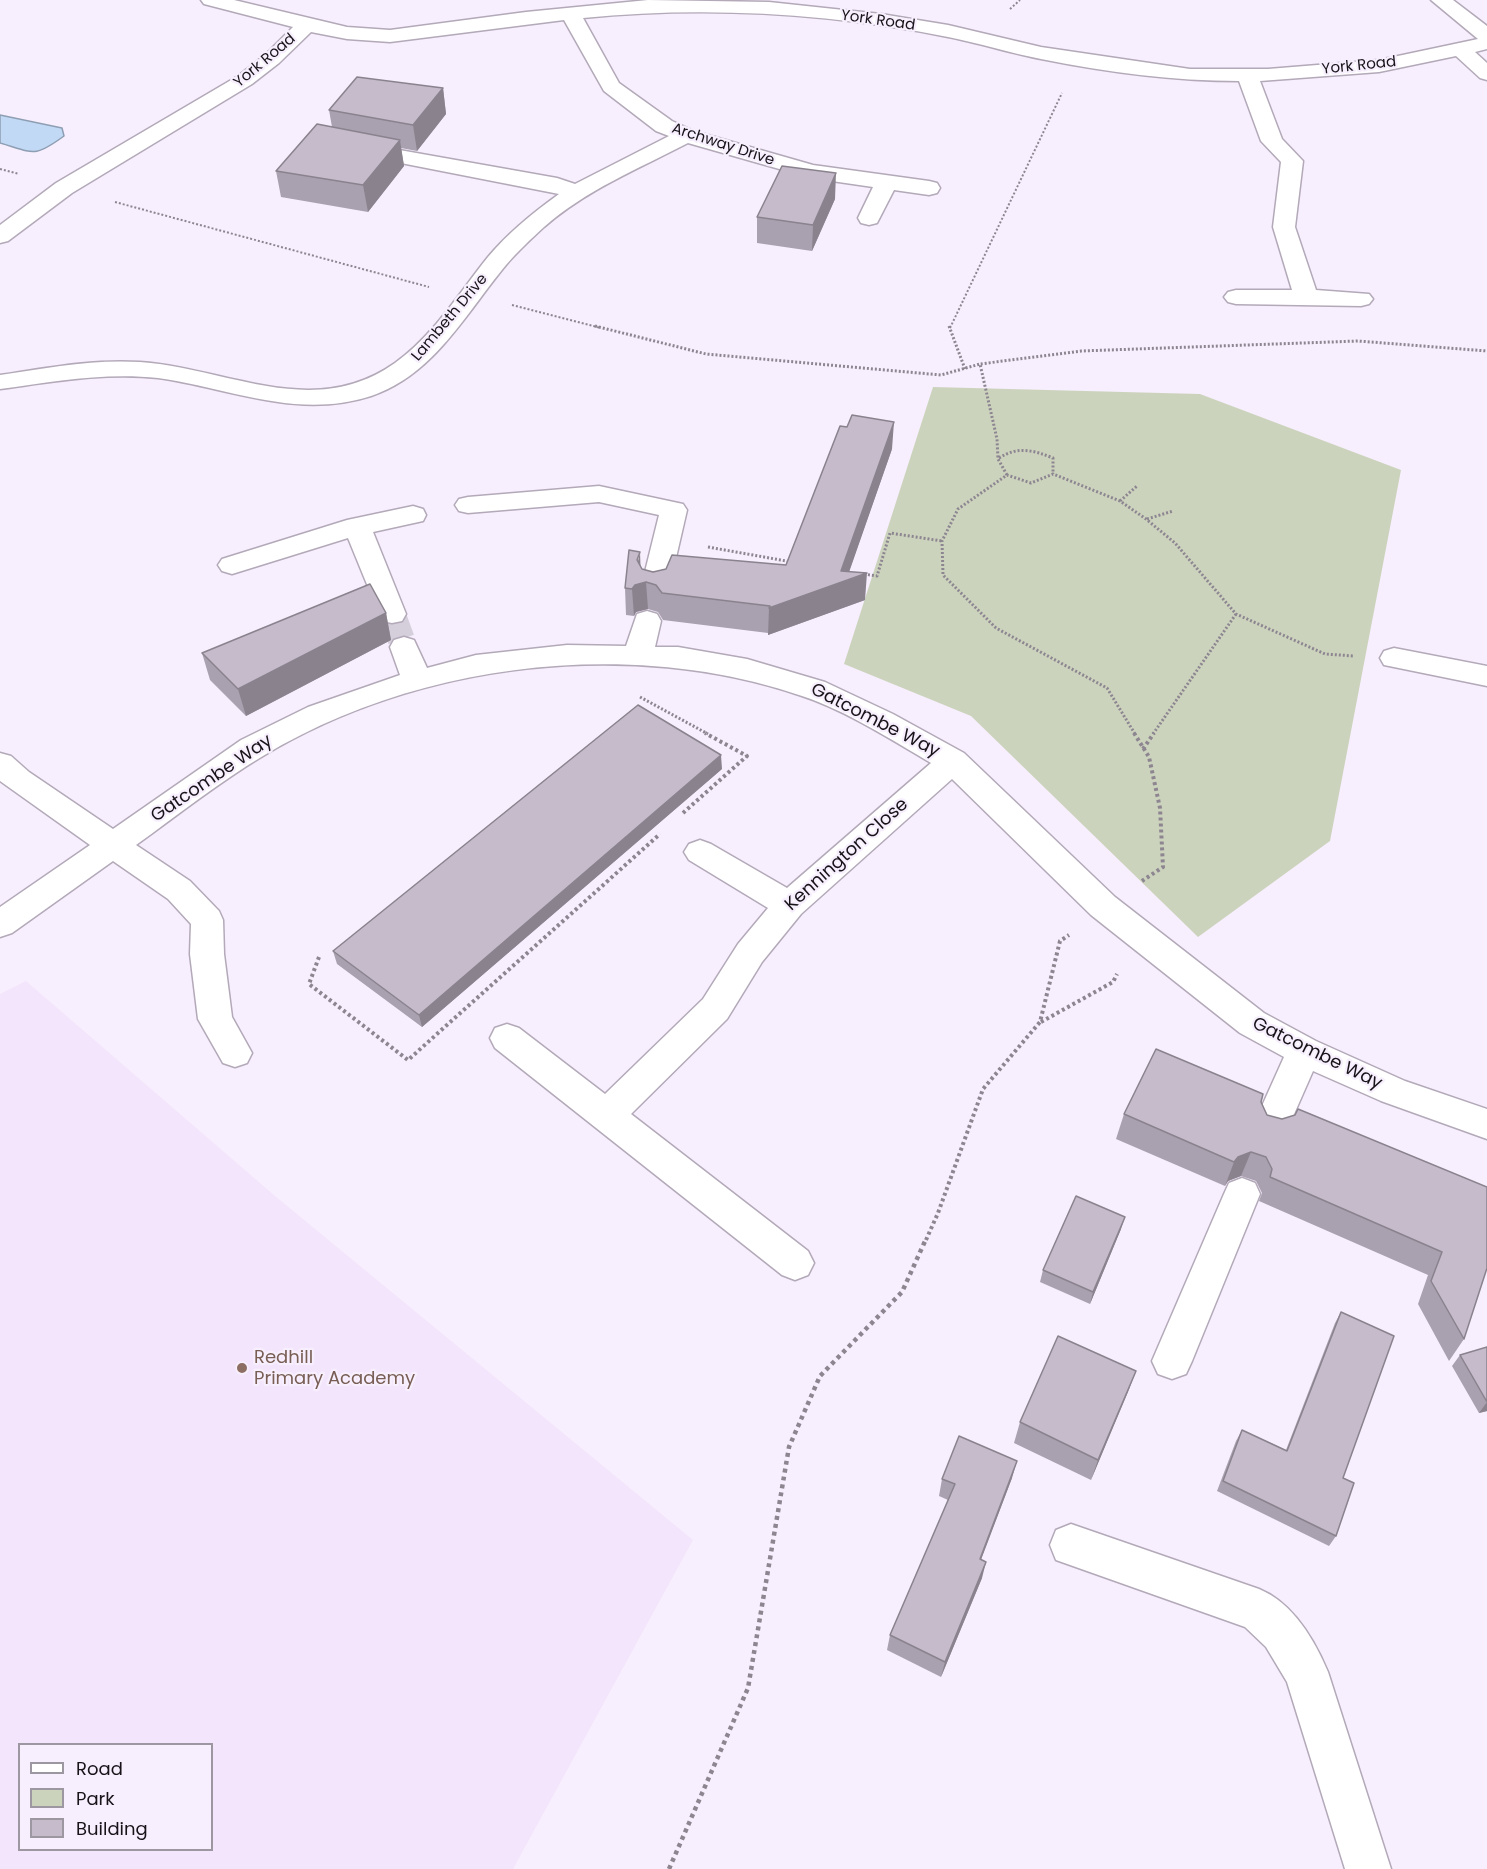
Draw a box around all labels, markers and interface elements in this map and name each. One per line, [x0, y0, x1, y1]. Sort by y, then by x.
street label: York Road [840, 7, 916, 35]
street label: York Road [231, 30, 299, 92]
street label: York Road [1321, 53, 1397, 79]
street label: Archway Drive [669, 120, 777, 170]
street label: Lambeth Drive [408, 271, 492, 365]
street label: Gatcombe Way [807, 679, 943, 763]
street label: Gatcombe Way [147, 730, 277, 828]
street label: Kennington Close [781, 794, 913, 916]
street label: Gatcombe Way [1249, 1013, 1385, 1095]
place label: Redhill Primary Academy [254, 1347, 415, 1390]
marker: Redhill Primary Academy [235, 1361, 249, 1375]
legend [18, 1743, 213, 1851]
text: Road [76, 1756, 123, 1781]
text: Park [76, 1786, 115, 1811]
text: Building [76, 1816, 148, 1841]

